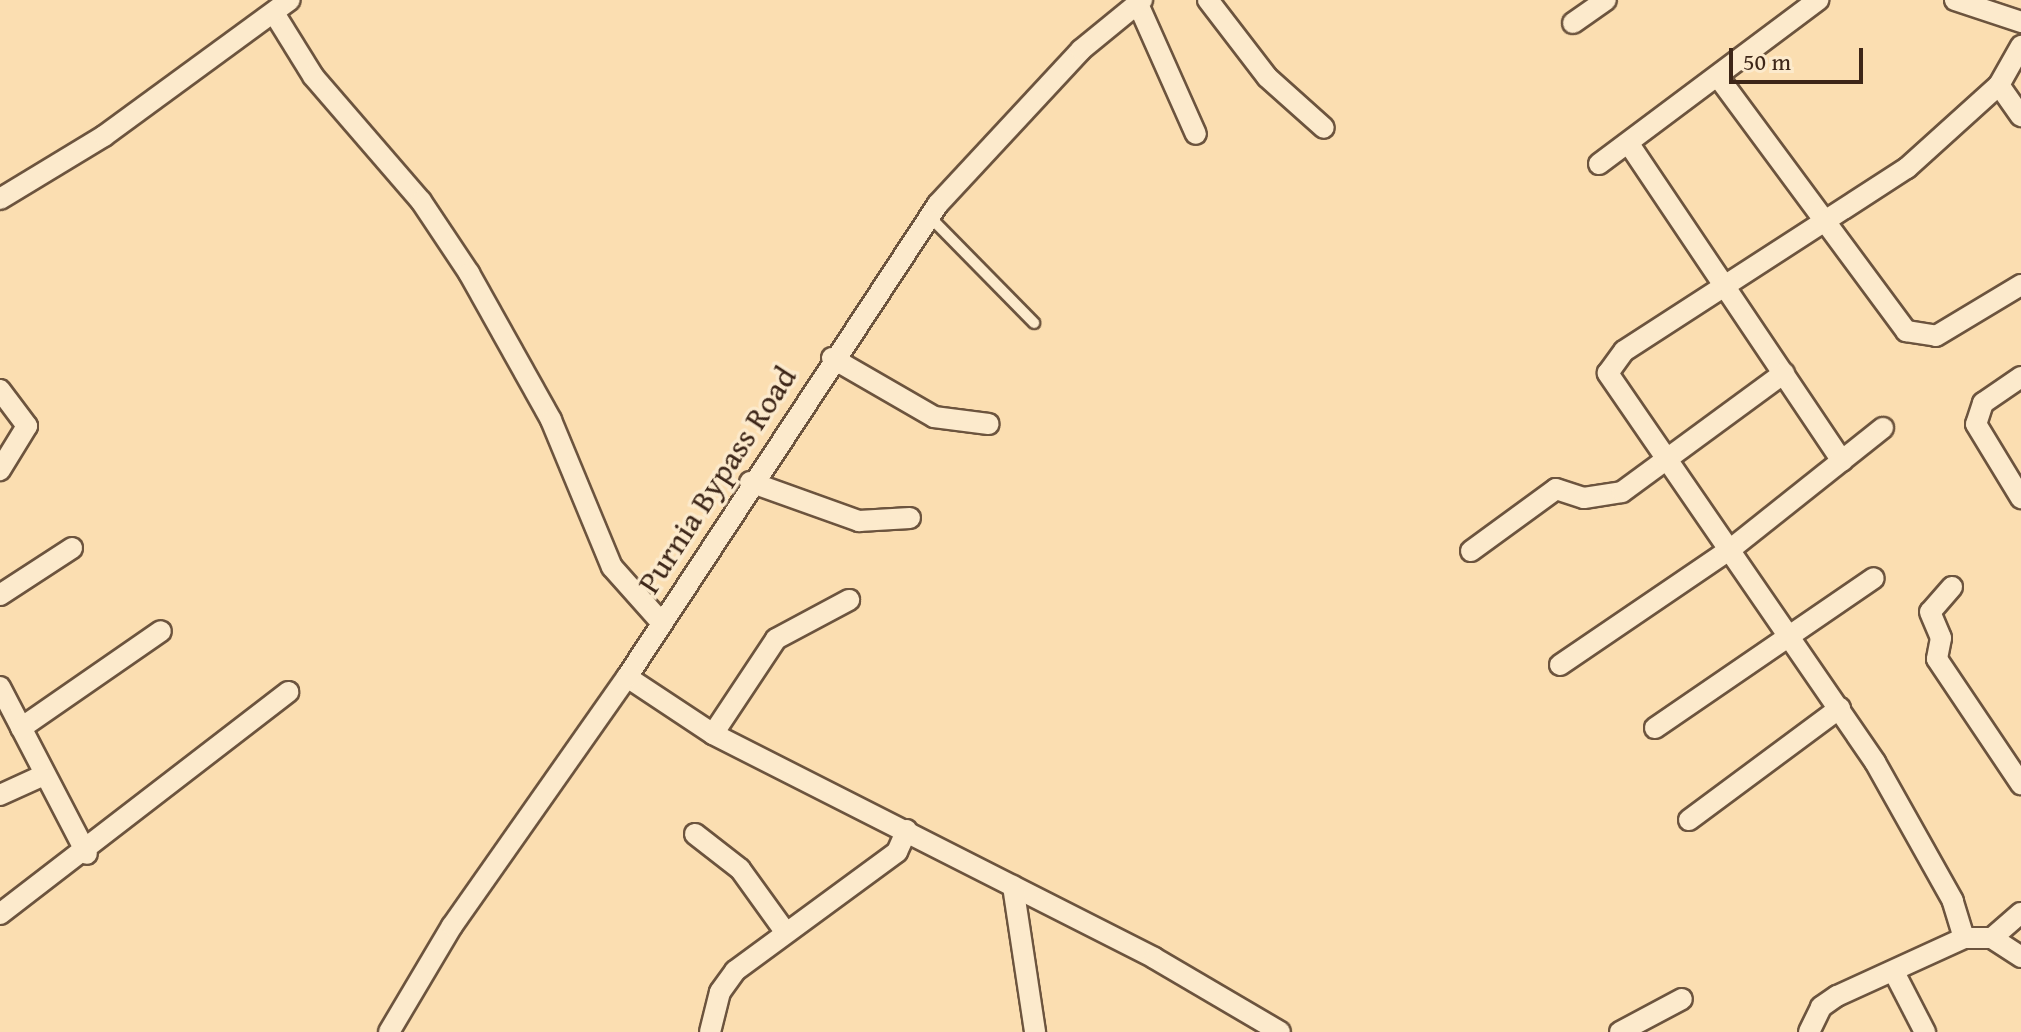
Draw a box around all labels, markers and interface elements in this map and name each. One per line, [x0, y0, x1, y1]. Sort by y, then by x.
scale bar [1733, 32, 1867, 82]
text: 50 m [1743, 44, 1791, 79]
street label: Purnia Bypass Road [629, 359, 805, 601]

